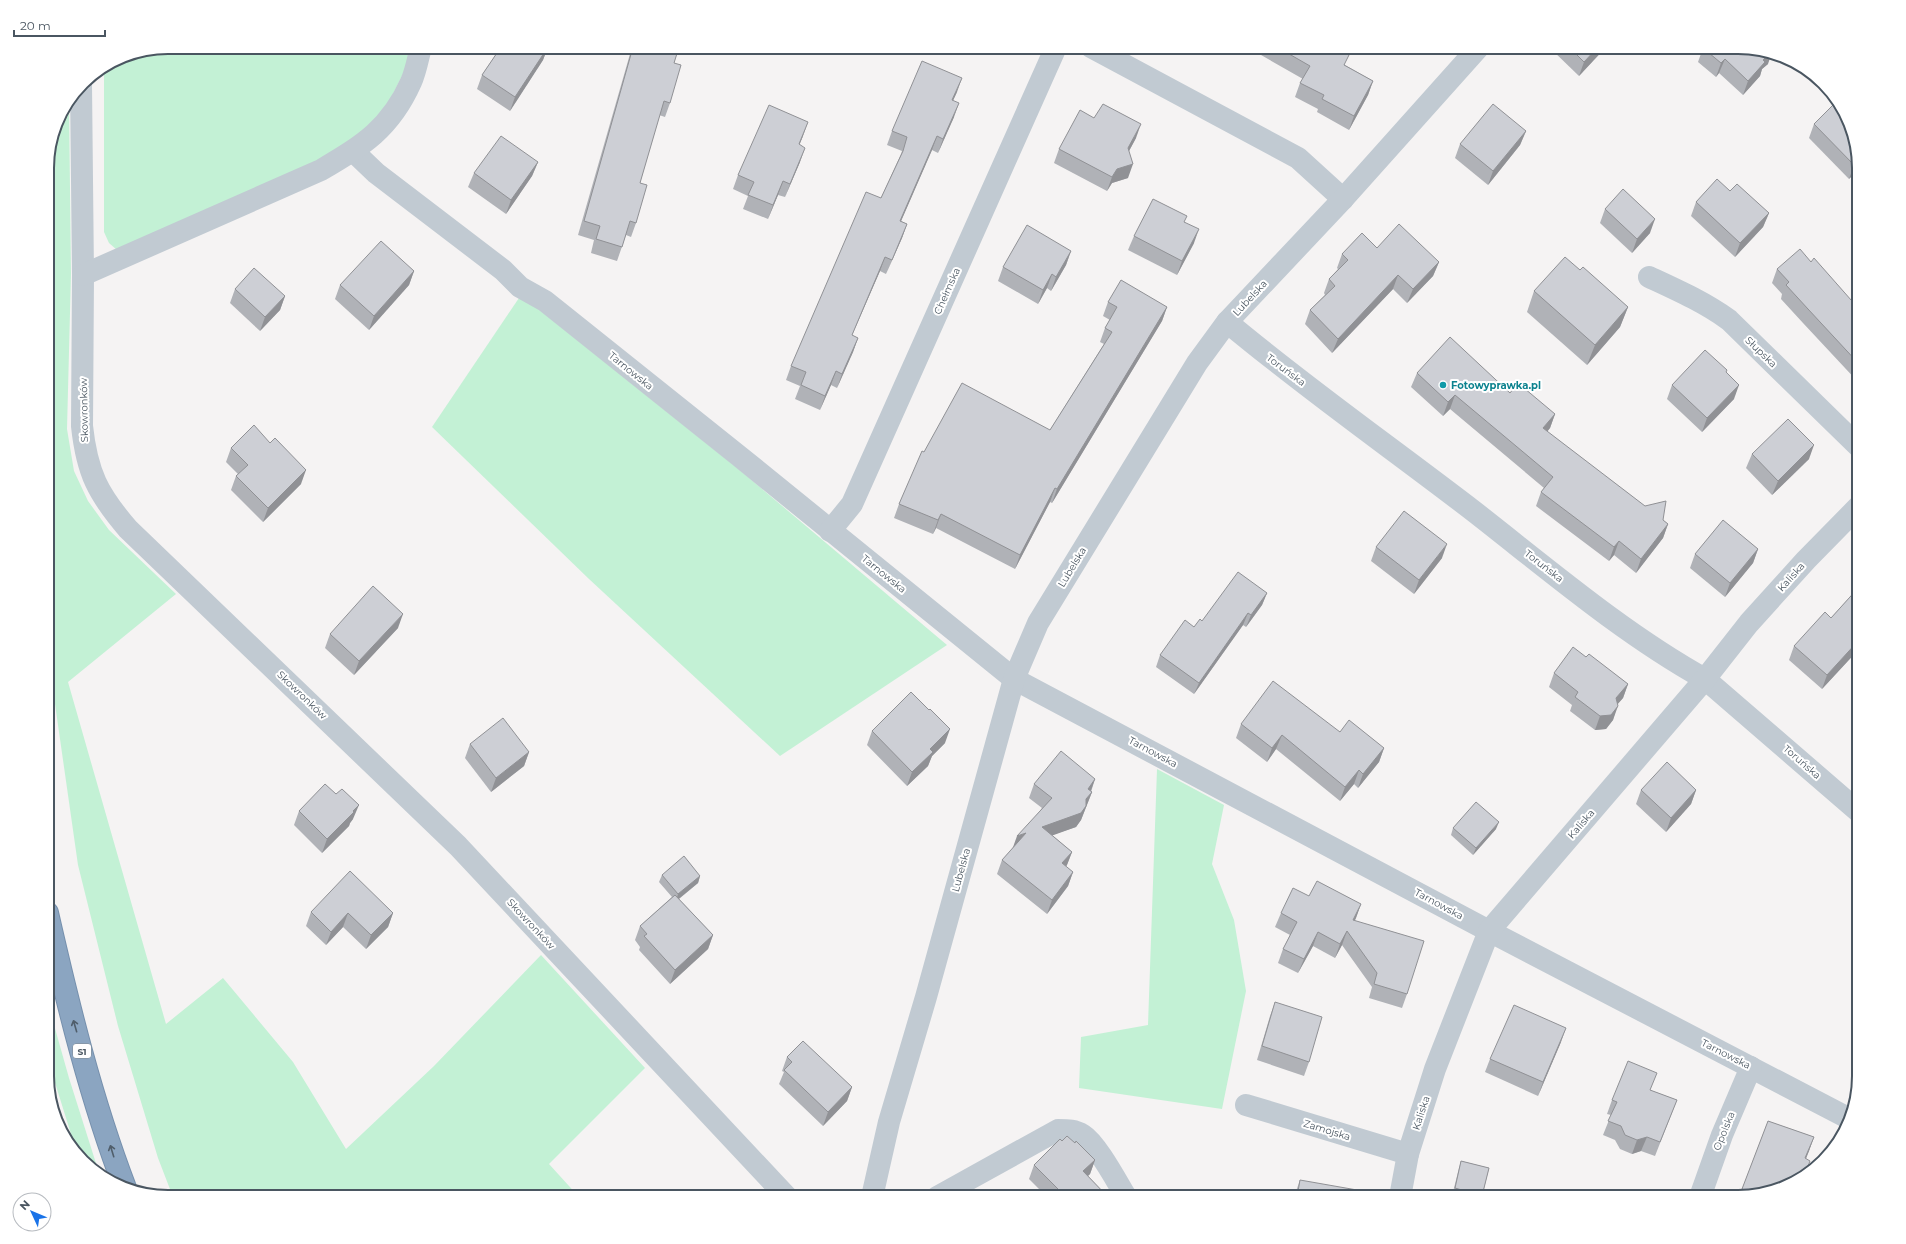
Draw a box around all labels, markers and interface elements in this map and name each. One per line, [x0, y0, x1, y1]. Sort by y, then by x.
scale bar [14, 12, 105, 38]
text: 20 m [20, 18, 51, 33]
street label: Chełmska [931, 266, 963, 316]
street label: Lubelska [1230, 277, 1270, 319]
street label: Słupska [1742, 334, 1780, 370]
street label: Tarnowska [606, 349, 656, 393]
street label: Toruńska [1264, 351, 1308, 389]
street label: Skowronków [77, 377, 91, 442]
place label: Fotowyprawka.pl [1451, 379, 1541, 392]
marker: Fotowyprawka.pl [1438, 380, 1448, 390]
street label: Lubelska [1055, 544, 1089, 590]
street label: Toruńska [1522, 547, 1566, 585]
street label: Tarnowska [859, 552, 909, 596]
street label: Kaliska [1774, 560, 1808, 594]
street label: Skowronków [274, 668, 330, 722]
street label: Tarnowska [1126, 734, 1180, 770]
street label: Toruńska [1781, 742, 1823, 782]
street label: Kaliska [1565, 807, 1597, 841]
street label: Lubelska [949, 847, 973, 893]
street label: Tarnowska [1412, 886, 1466, 922]
street label: Skowronków [504, 896, 558, 952]
one-way arrow [71, 1020, 78, 1033]
street label: Tarnowska [1699, 1036, 1753, 1072]
road number: S1 [73, 1044, 91, 1058]
street label: Kaliska [1409, 1094, 1433, 1132]
street label: Opolska [1710, 1110, 1738, 1152]
street label: Zamojska [1302, 1117, 1352, 1143]
one-way arrow [108, 1145, 115, 1158]
north arrow [12, 1192, 52, 1232]
text: N [17, 1197, 33, 1213]

